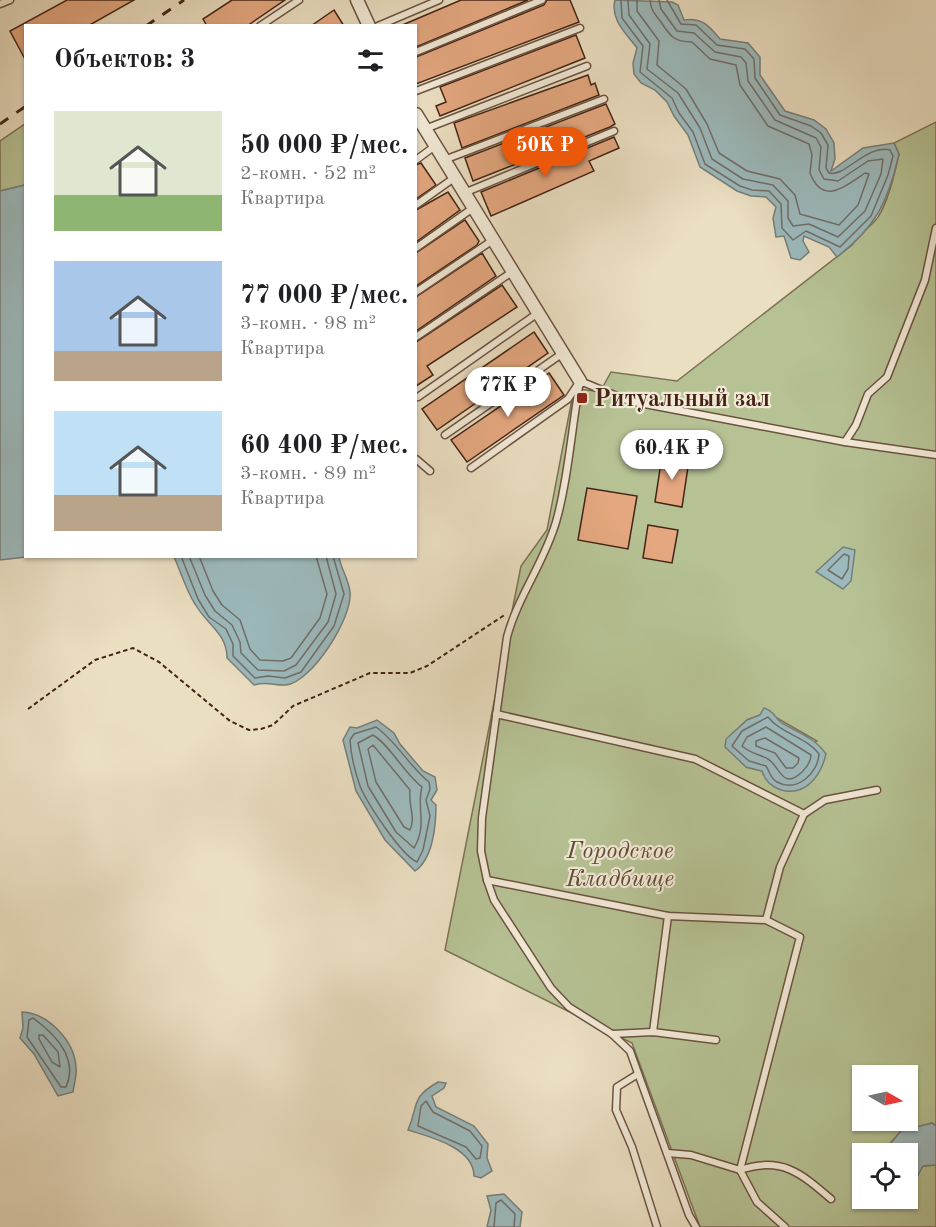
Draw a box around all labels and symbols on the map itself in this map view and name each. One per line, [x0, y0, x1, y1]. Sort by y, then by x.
pin: 50K ₽ [503, 127, 587, 178]
pin: 77K ₽ [466, 367, 550, 418]
place label: Ритуальный зал [594, 388, 770, 412]
marker: Ритуальный зал [575, 391, 589, 405]
pin: 60.4K ₽ [617, 430, 727, 481]
park label: Городское Кладбище [565, 840, 674, 892]
north arrow [852, 1065, 918, 1131]

